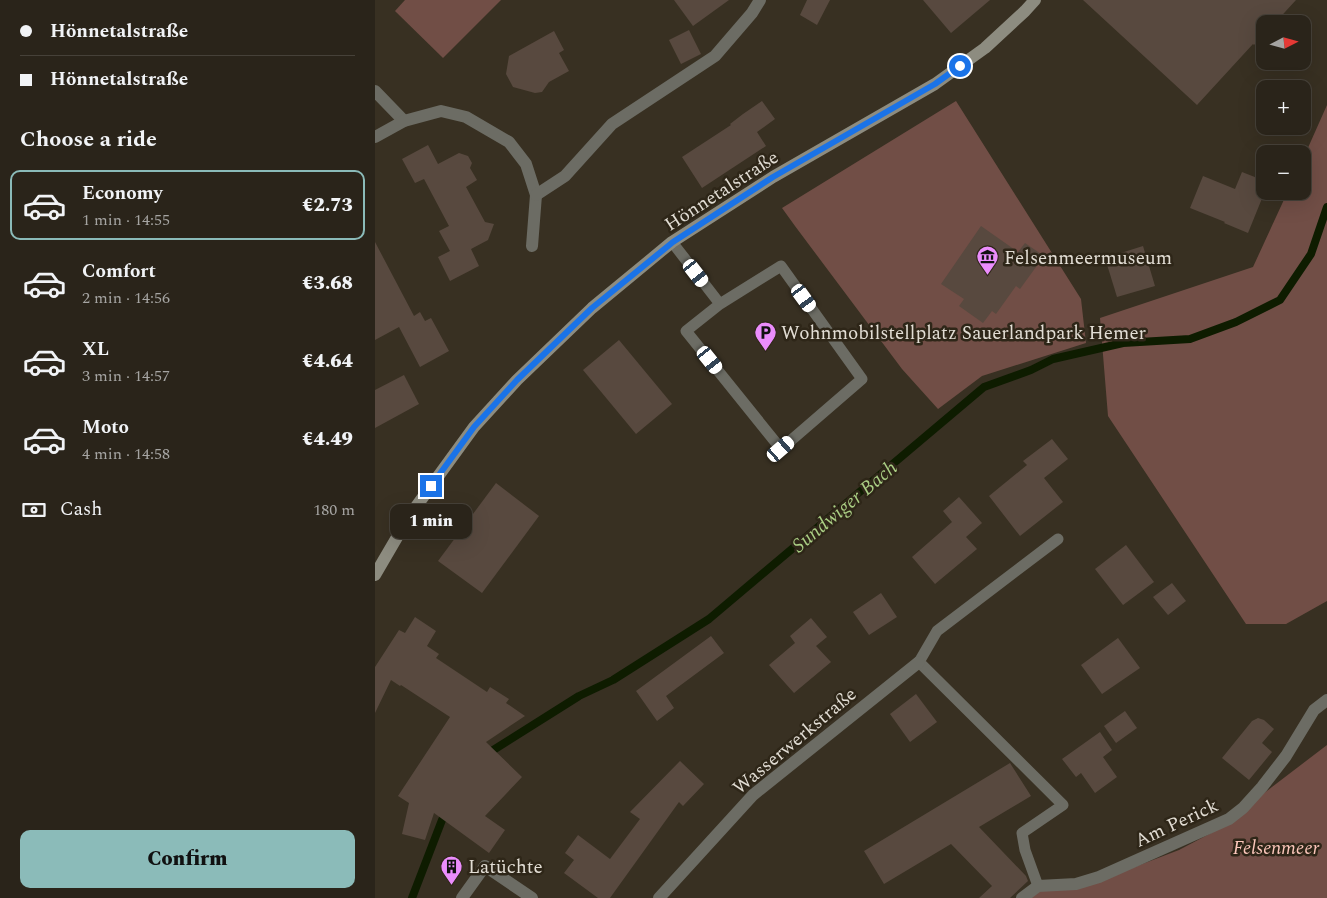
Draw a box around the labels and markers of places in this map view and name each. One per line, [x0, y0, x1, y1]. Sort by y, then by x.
place label: Felsenmeermuseum [1004, 244, 1172, 273]
museum icon: Felsenmeermuseum [976, 245, 1000, 276]
place label: Wohnmobilstellplatz Sauerlandpark Hemer [781, 319, 1147, 348]
parking icon: Wohnmobilstellplatz Sauerlandpark Hemer [753, 320, 777, 351]
place label: Latüchte [468, 853, 543, 882]
building icon: Latüchte [440, 854, 464, 885]

